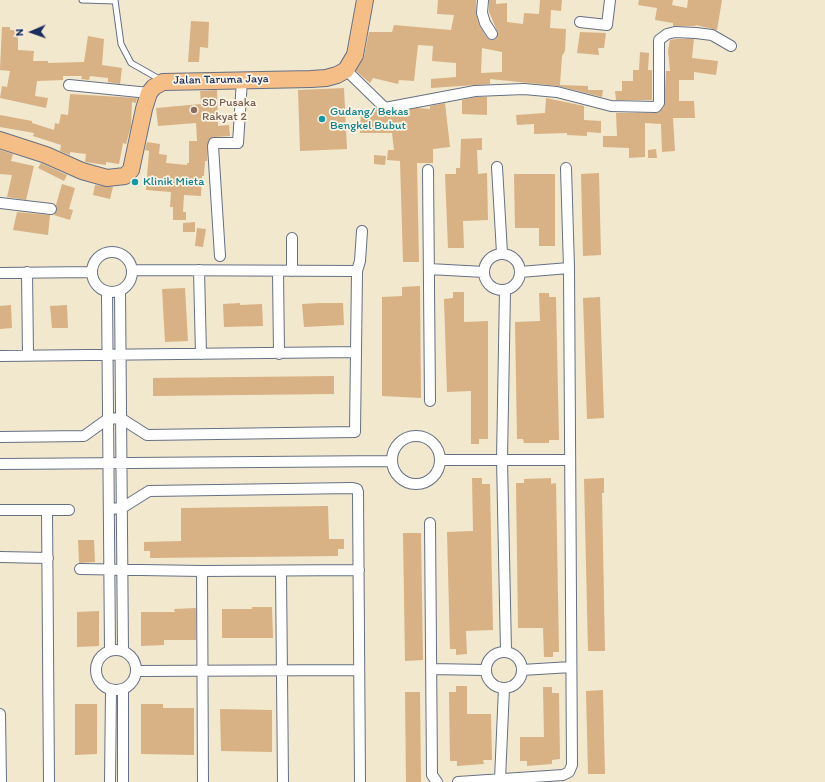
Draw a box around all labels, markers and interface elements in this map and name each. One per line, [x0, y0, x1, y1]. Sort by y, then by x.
north arrow [12, 12, 52, 52]
text: N [13, 28, 26, 36]
street label: Jalan Taruma Jaya [173, 72, 269, 88]
place label: SD Pusaka Rakyat 2 [202, 96, 256, 124]
marker: SD Pusaka Rakyat 2 [189, 105, 199, 115]
place label: Gudang/ Bekas Bengkel Bubut [330, 105, 409, 133]
marker: Gudang/ Bekas Bengkel Bubut [317, 114, 327, 124]
place label: Klinik Mieta [143, 175, 204, 189]
marker: Klinik Mieta [130, 177, 140, 187]

